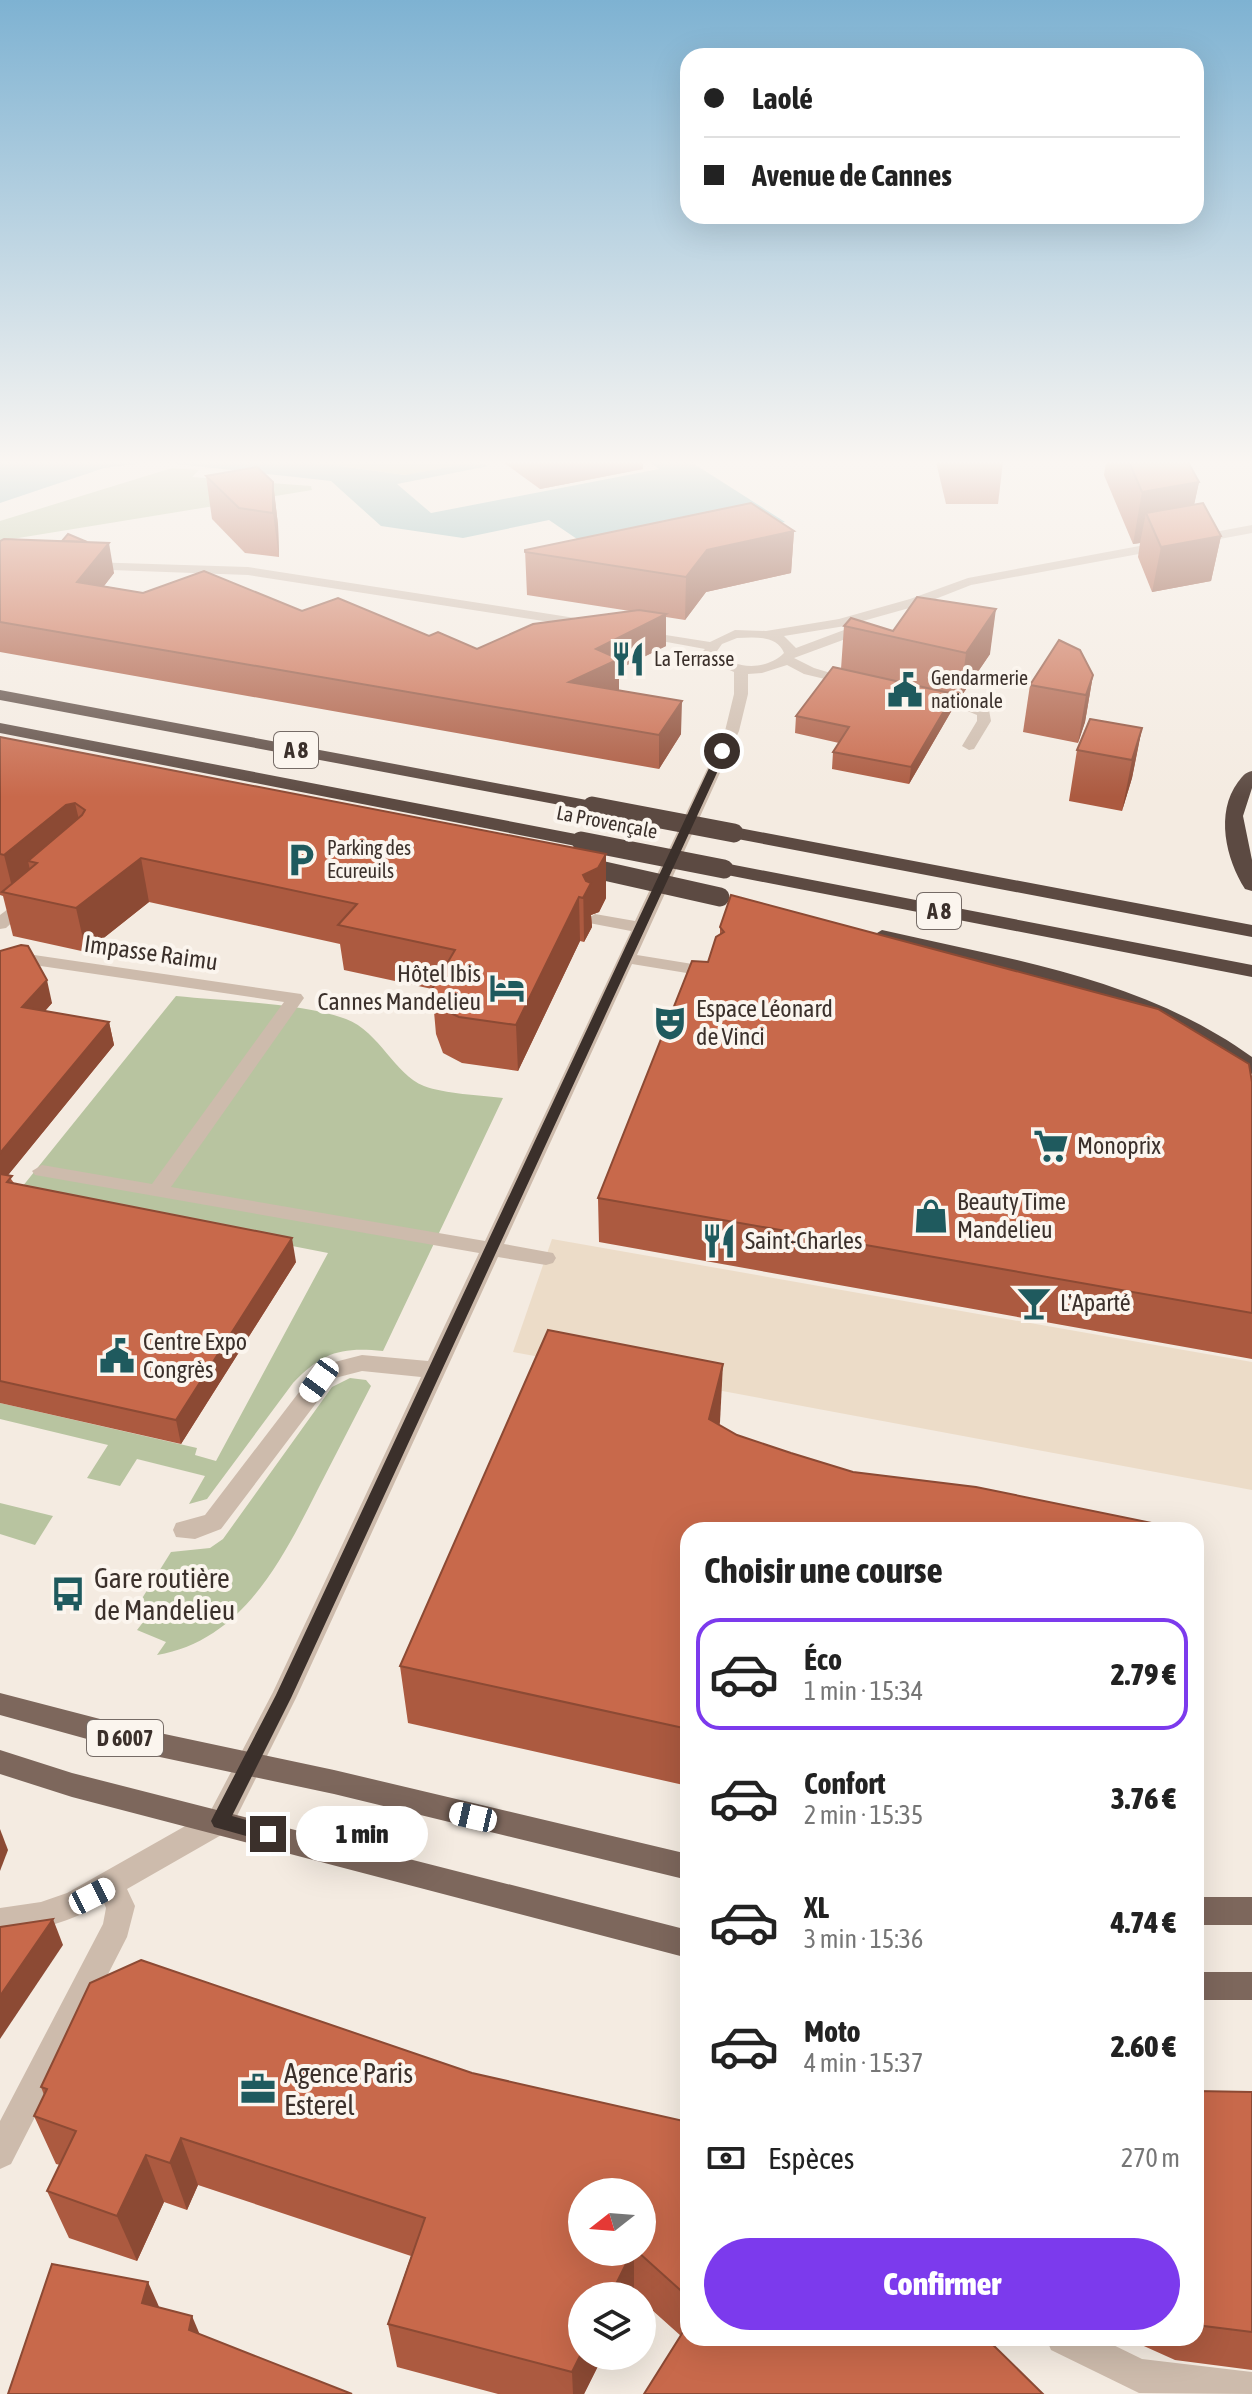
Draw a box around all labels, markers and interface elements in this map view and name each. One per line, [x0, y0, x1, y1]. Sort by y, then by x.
text: Laolé [752, 81, 813, 115]
text: Avenue de Cannes [752, 158, 952, 192]
restaurant icon: La Terrasse [609, 640, 647, 678]
place label: La Terrasse [654, 647, 734, 670]
place label: Gendarmerie nationale [931, 666, 1028, 712]
public building icon: Gendarmerie nationale [886, 671, 924, 709]
road number: A 8 [274, 732, 318, 768]
route start [704, 733, 740, 769]
street label: La Provençale [555, 800, 660, 843]
place label: Parking des Ecureuils [327, 836, 411, 882]
parking icon: Parking des Ecureuils [282, 841, 320, 879]
road number: A 8 [917, 893, 961, 929]
street label: Impasse Raimu [83, 930, 220, 975]
place label: Hôtel Ibis Cannes Mandelieu [318, 960, 481, 1015]
hotel icon: Hôtel Ibis Cannes Mandelieu [488, 969, 526, 1007]
place label: Espace Léonard de Vinci [696, 995, 833, 1050]
theatre icon: Espace Léonard de Vinci [651, 1004, 689, 1042]
supermarket icon: Monoprix [1032, 1127, 1070, 1165]
place label: Monoprix [1077, 1132, 1161, 1159]
place label: Beauty Time Mandelieu [957, 1188, 1066, 1243]
shop icon: Beauty Time Mandelieu [912, 1197, 950, 1235]
restaurant icon: Saint-Charles [700, 1222, 738, 1260]
place label: Saint-Charles [745, 1227, 862, 1254]
bar icon: L'Aparté [1015, 1284, 1053, 1322]
place label: L'Aparté [1060, 1289, 1131, 1316]
place label: Centre Expo Congrès [143, 1328, 247, 1383]
public building icon: Centre Expo Congrès [98, 1337, 136, 1375]
car [295, 1354, 343, 1406]
text: Choisir une course [704, 1549, 943, 1591]
place label: Gare routière de Mandelieu [94, 1562, 235, 1626]
bus stop icon: Gare routière de Mandelieu [49, 1575, 87, 1613]
icon: car [708, 1638, 780, 1710]
text: Éco [804, 1642, 842, 1676]
text: 2.79 € [1111, 1657, 1176, 1691]
text: 1 min · 15:34 [804, 1676, 923, 1706]
road number: D 6007 [87, 1720, 163, 1756]
icon: car [708, 1762, 780, 1834]
text: Confort [804, 1766, 886, 1800]
text: 3.76 € [1111, 1781, 1176, 1815]
car [447, 1800, 499, 1834]
text: 2 min · 15:35 [804, 1800, 923, 1830]
callout: 1 min [296, 1806, 428, 1862]
route end [250, 1816, 286, 1852]
text: 1 min [335, 1819, 389, 1849]
car [65, 1874, 119, 1918]
icon: car [708, 1886, 780, 1958]
text: XL [804, 1890, 829, 1924]
text: 4.74 € [1111, 1905, 1176, 1939]
text: 3 min · 15:36 [804, 1924, 923, 1954]
icon: car [708, 2010, 780, 2082]
text: Moto [804, 2014, 861, 2048]
text: 2.60 € [1111, 2029, 1176, 2063]
text: 4 min · 15:37 [804, 2048, 923, 2078]
place label: Agence Paris Esterel [284, 2057, 413, 2121]
office icon: Agence Paris Esterel [239, 2070, 277, 2108]
icon: cash [704, 2136, 748, 2180]
text: Espèces [768, 2141, 854, 2175]
text: 270 m [1121, 2143, 1180, 2173]
north arrow [568, 2178, 656, 2266]
map controls [568, 2178, 656, 2370]
button: Confirmer [704, 2238, 1180, 2330]
button: layers [568, 2282, 656, 2370]

